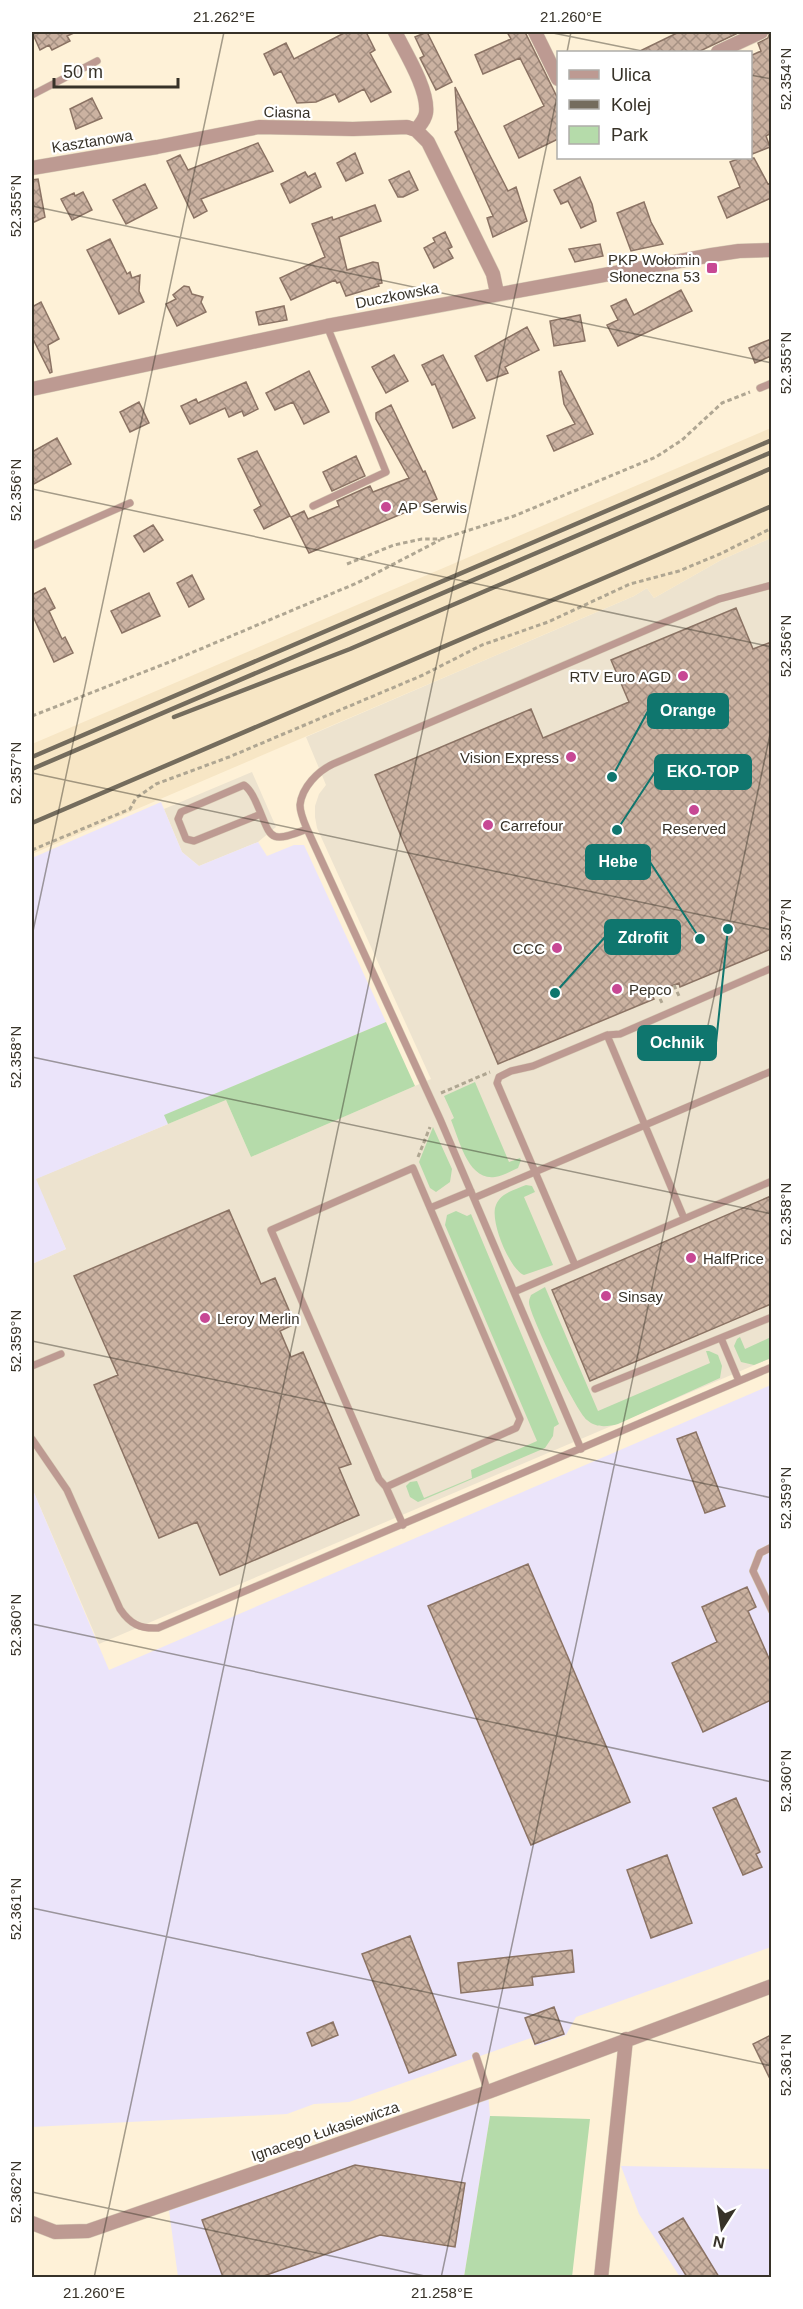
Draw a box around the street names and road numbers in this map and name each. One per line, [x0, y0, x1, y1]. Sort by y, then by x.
street label: Ciasna [264, 103, 311, 121]
street label: Kasztanowa [50, 126, 134, 156]
street label: Duczkowska [354, 278, 441, 311]
street label: Ignacego Łukasiewicza [249, 2098, 402, 2164]

